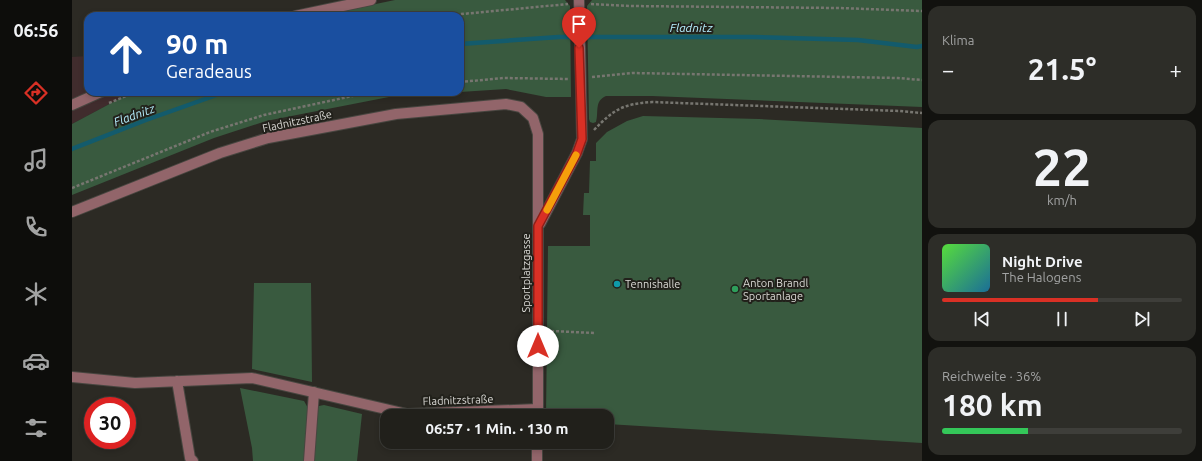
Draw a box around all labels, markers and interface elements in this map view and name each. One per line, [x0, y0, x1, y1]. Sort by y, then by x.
pin [562, 7.0, 596, 48]
icon: arrive [568, 13, 590, 35]
text: 06:56 [13, 20, 59, 40]
water label: Fladnitz [670, 21, 713, 34]
icon: ahead [100, 28, 152, 80]
text: 90 m [166, 28, 228, 59]
text: Klima [942, 33, 974, 47]
text: 21.5° [1028, 52, 1096, 86]
text: − [942, 57, 954, 82]
text: + [1170, 57, 1182, 82]
text: Geradeaus [166, 61, 252, 81]
icon: directions [22, 79, 50, 107]
water label: Fladnitz [112, 101, 157, 128]
street label: Fladnitzstraße [261, 108, 333, 134]
text: 22 [1033, 138, 1091, 196]
icon: music [22, 146, 50, 174]
text: km/h [1047, 193, 1077, 207]
icon: phone [22, 213, 50, 241]
street label: Sportplatzgasse [520, 234, 532, 312]
text: Night Drive [1002, 253, 1083, 270]
text: The Halogens [1002, 270, 1081, 284]
place label: Anton Brandl Sportanlage [743, 277, 808, 302]
place label: Tennishalle [625, 278, 680, 290]
marker: Tennishalle [612, 279, 622, 289]
icon: climate [22, 280, 50, 308]
marker: Anton Brandl Sportanlage [730, 284, 740, 294]
icon: previous [971, 308, 993, 330]
icon: pause [1051, 308, 1073, 330]
icon: next [1131, 308, 1153, 330]
position arrow [517, 325, 559, 367]
icon: car [22, 347, 50, 375]
text: Reichweite · 36% [942, 369, 1041, 383]
text: 180 km [942, 388, 1043, 422]
street label: Fladnitzstraße [422, 393, 494, 407]
speed limit sign: 30 [84, 397, 136, 449]
icon: filters [22, 414, 50, 442]
text: 06:57 · 1 Min. · 130 m [426, 420, 569, 437]

